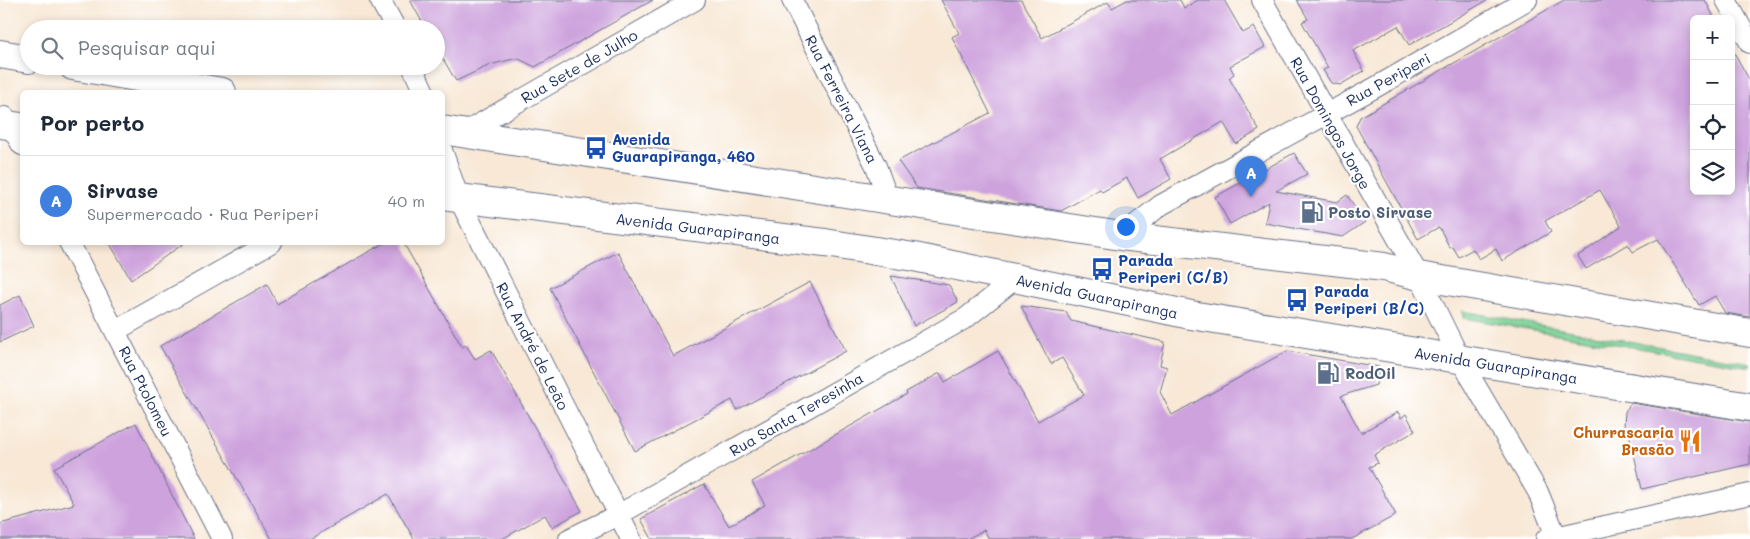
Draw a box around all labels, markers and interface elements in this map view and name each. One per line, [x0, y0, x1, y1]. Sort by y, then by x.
map controls [1690, 15, 1735, 195]
button: + [1690, 15, 1735, 60]
search box [20, 20, 445, 75]
street label: Rua Sete de Julho [517, 24, 641, 108]
street label: Rua Ferreira Viana [801, 31, 883, 167]
icon: search [38, 34, 66, 62]
text: Pesquisar aqui [78, 35, 216, 60]
street label: Rua Periperi [1342, 48, 1434, 110]
street label: Rua Domingos Jorge [1286, 53, 1376, 193]
button: − [1690, 60, 1735, 105]
button: locate [1690, 105, 1735, 150]
text: Por perto [40, 109, 144, 136]
place label: Avenida Guarapiranga, 460 [612, 129, 755, 166]
bus stop icon: Avenida Guarapiranga, 460 [583, 135, 609, 161]
button: layers [1690, 150, 1735, 195]
pin: A [1235, 156, 1267, 197]
text: Sirvase [87, 178, 158, 203]
text: A [50, 190, 62, 211]
text: 40 m [388, 190, 425, 211]
fuel station icon: Posto Sirvase [1299, 199, 1325, 225]
place label: Posto Sirvase [1328, 202, 1432, 222]
text: Supermercado · Rua Periperi [87, 203, 319, 224]
street label: Avenida Guarapiranga [615, 208, 781, 248]
your location [1113, 214, 1139, 240]
place label: Parada Periperi (C/B) [1118, 250, 1228, 287]
bus stop icon: Parada Periperi (C/B) [1089, 256, 1115, 282]
street label: Avenida Guarapiranga [1014, 269, 1180, 323]
street label: Rua André de Leão [492, 279, 574, 413]
place label: Parada Periperi (B/C) [1314, 281, 1424, 318]
bus stop icon: Parada Periperi (B/C) [1284, 287, 1310, 313]
street label: Rua Ptolomeu [115, 342, 177, 440]
street label: Avenida Guarapiranga [1413, 342, 1579, 388]
fuel station icon: RodOil [1315, 360, 1341, 386]
place label: RodOil [1345, 363, 1395, 383]
street label: Rua Santa Teresinha [726, 368, 866, 460]
place label: Churrascaria Brasão [1573, 422, 1674, 459]
restaurant icon: Churrascaria Brasão [1677, 428, 1703, 454]

